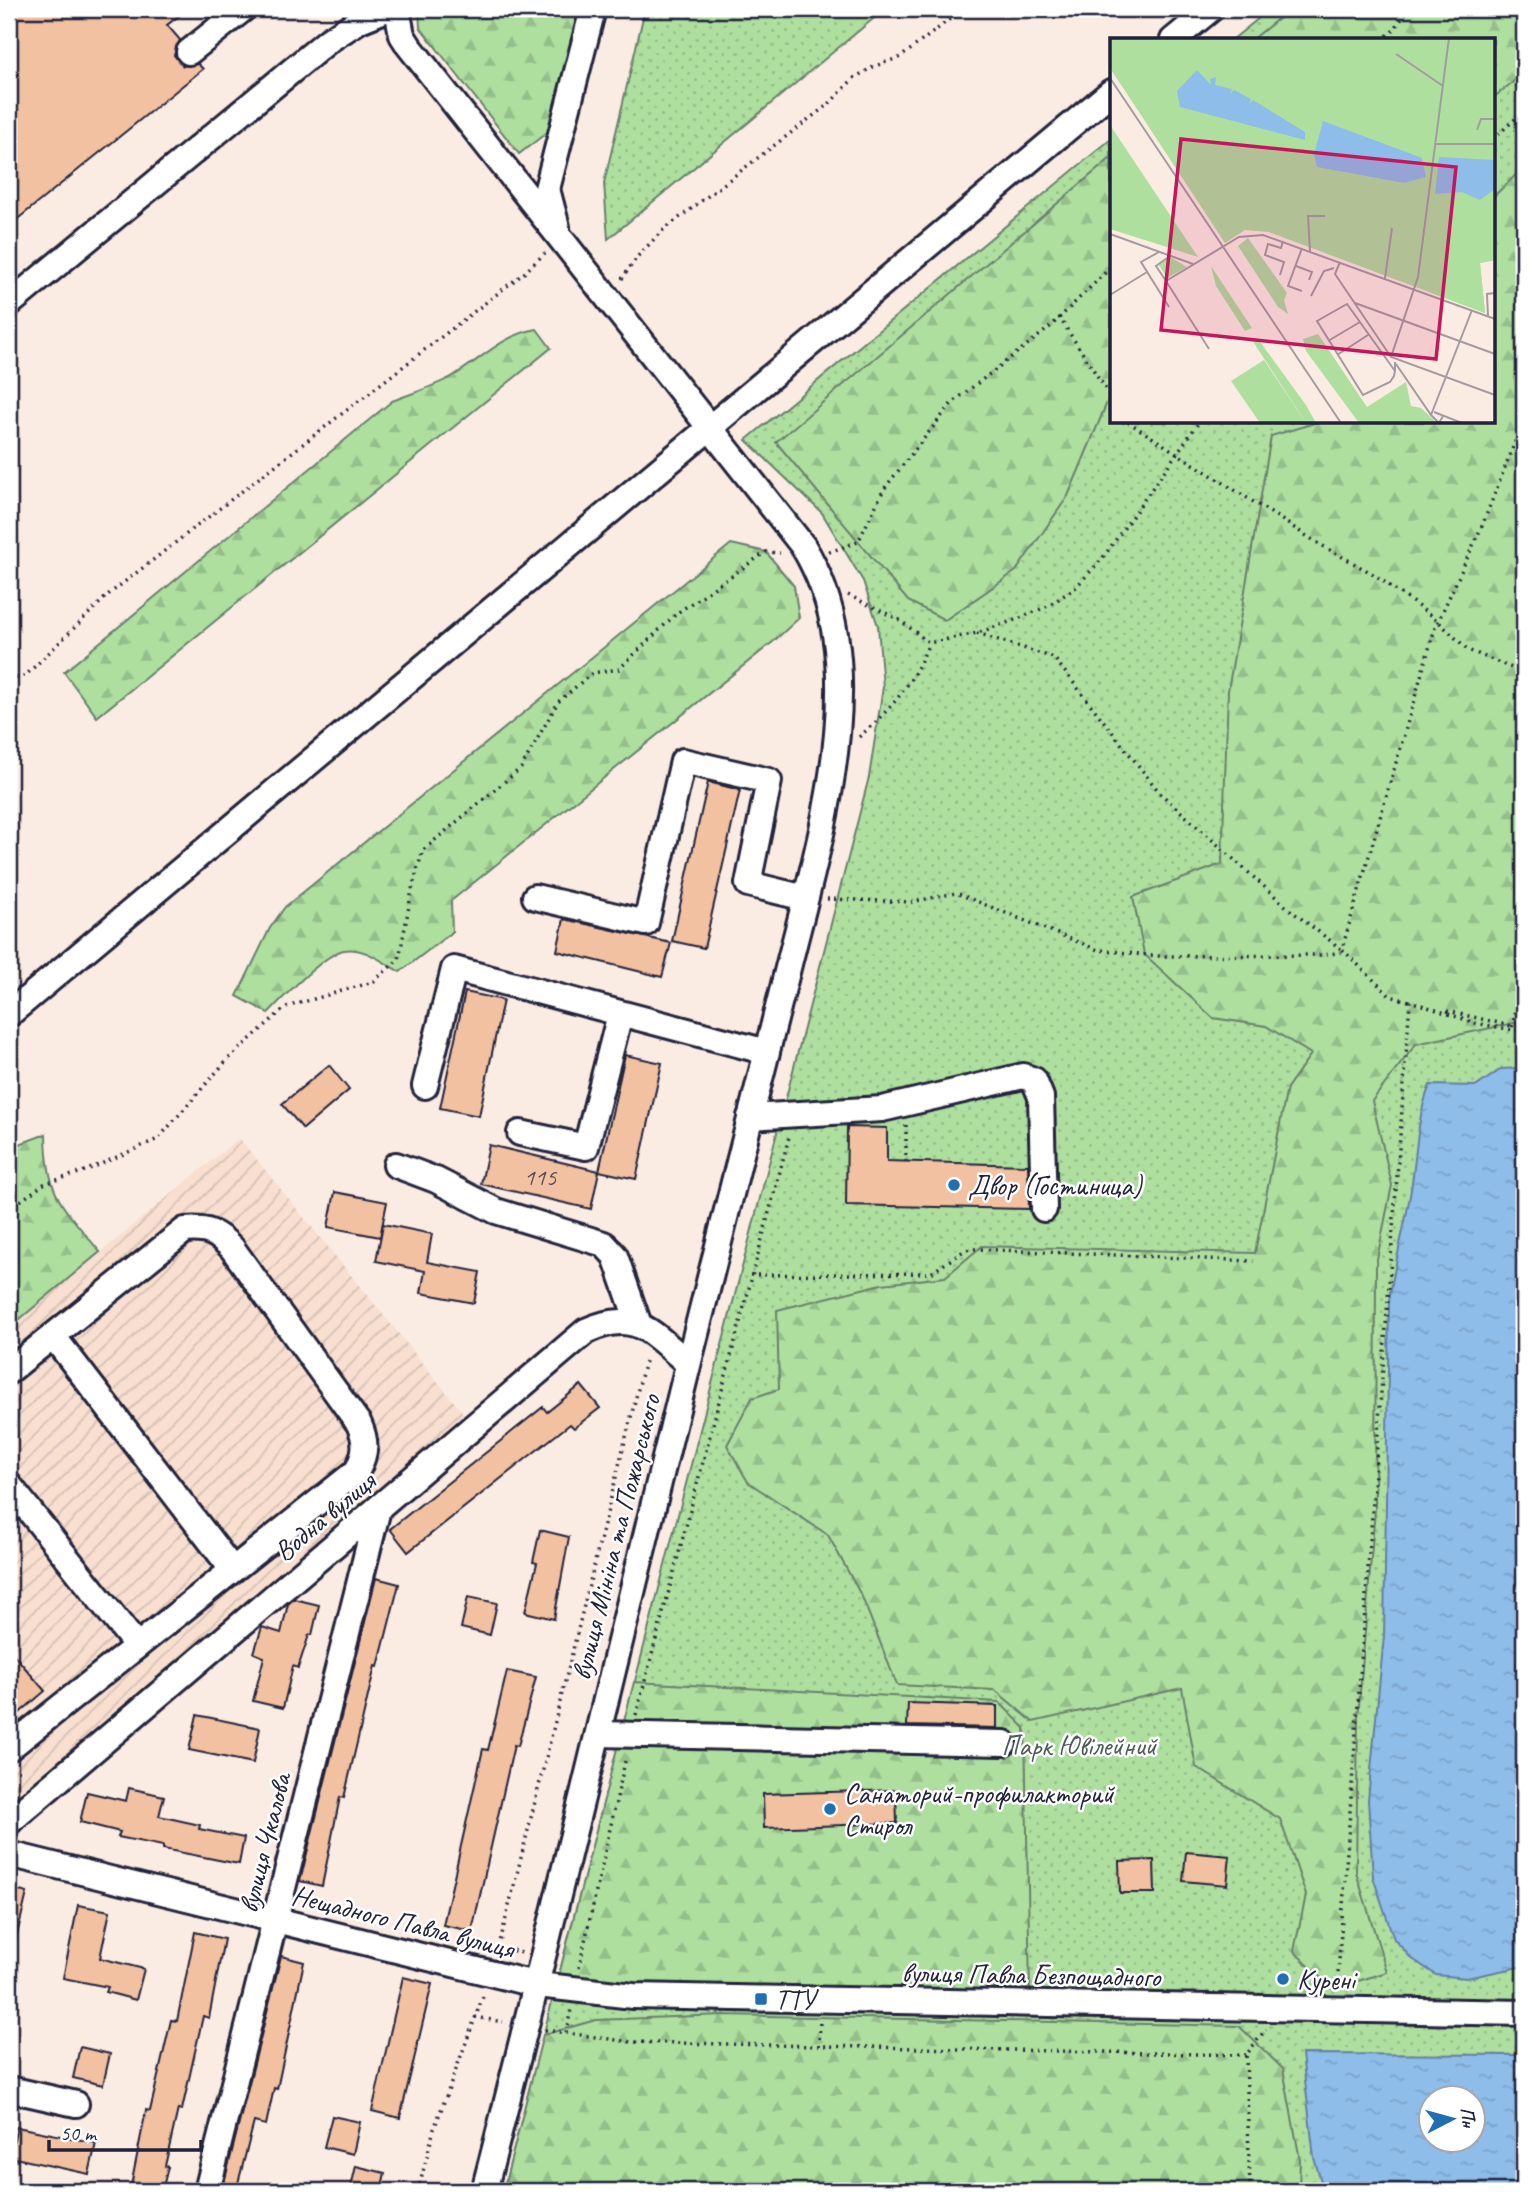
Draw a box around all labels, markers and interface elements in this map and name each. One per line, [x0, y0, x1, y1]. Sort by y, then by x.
inset map [1110, 38, 1494, 424]
house number: 115 [524, 1162, 557, 1192]
place label: Двор (Гостиница) [968, 1168, 1143, 1203]
marker: Двор (Гостиница) [946, 1177, 962, 1193]
street label: вулиця Мініна та Пожарського [563, 1389, 668, 1683]
street label: Водна вулиця [267, 1463, 384, 1569]
park label: Парк Ювілейний [1002, 1728, 1158, 1763]
street label: вулиця Чкалова [230, 1768, 299, 1916]
place label: Санаторий-профилакторий Стирол [844, 1776, 1115, 1843]
marker: Санаторий-профилакторий Стирол [822, 1801, 838, 1817]
street label: Нещадного Павла вулиця [288, 1877, 520, 1967]
street label: вулиця Павла Безпощадного [901, 1955, 1163, 1994]
place label: Курені [1297, 1962, 1359, 1997]
marker: Курені [1275, 1971, 1291, 1987]
place label: ТТУ [775, 1982, 820, 2017]
marker: ТТУ [753, 1991, 769, 2007]
north arrow [1418, 2084, 1488, 2154]
text: Пн [1455, 2106, 1481, 2130]
scale bar [49, 2109, 201, 2153]
text: 50 m [60, 2120, 98, 2146]

